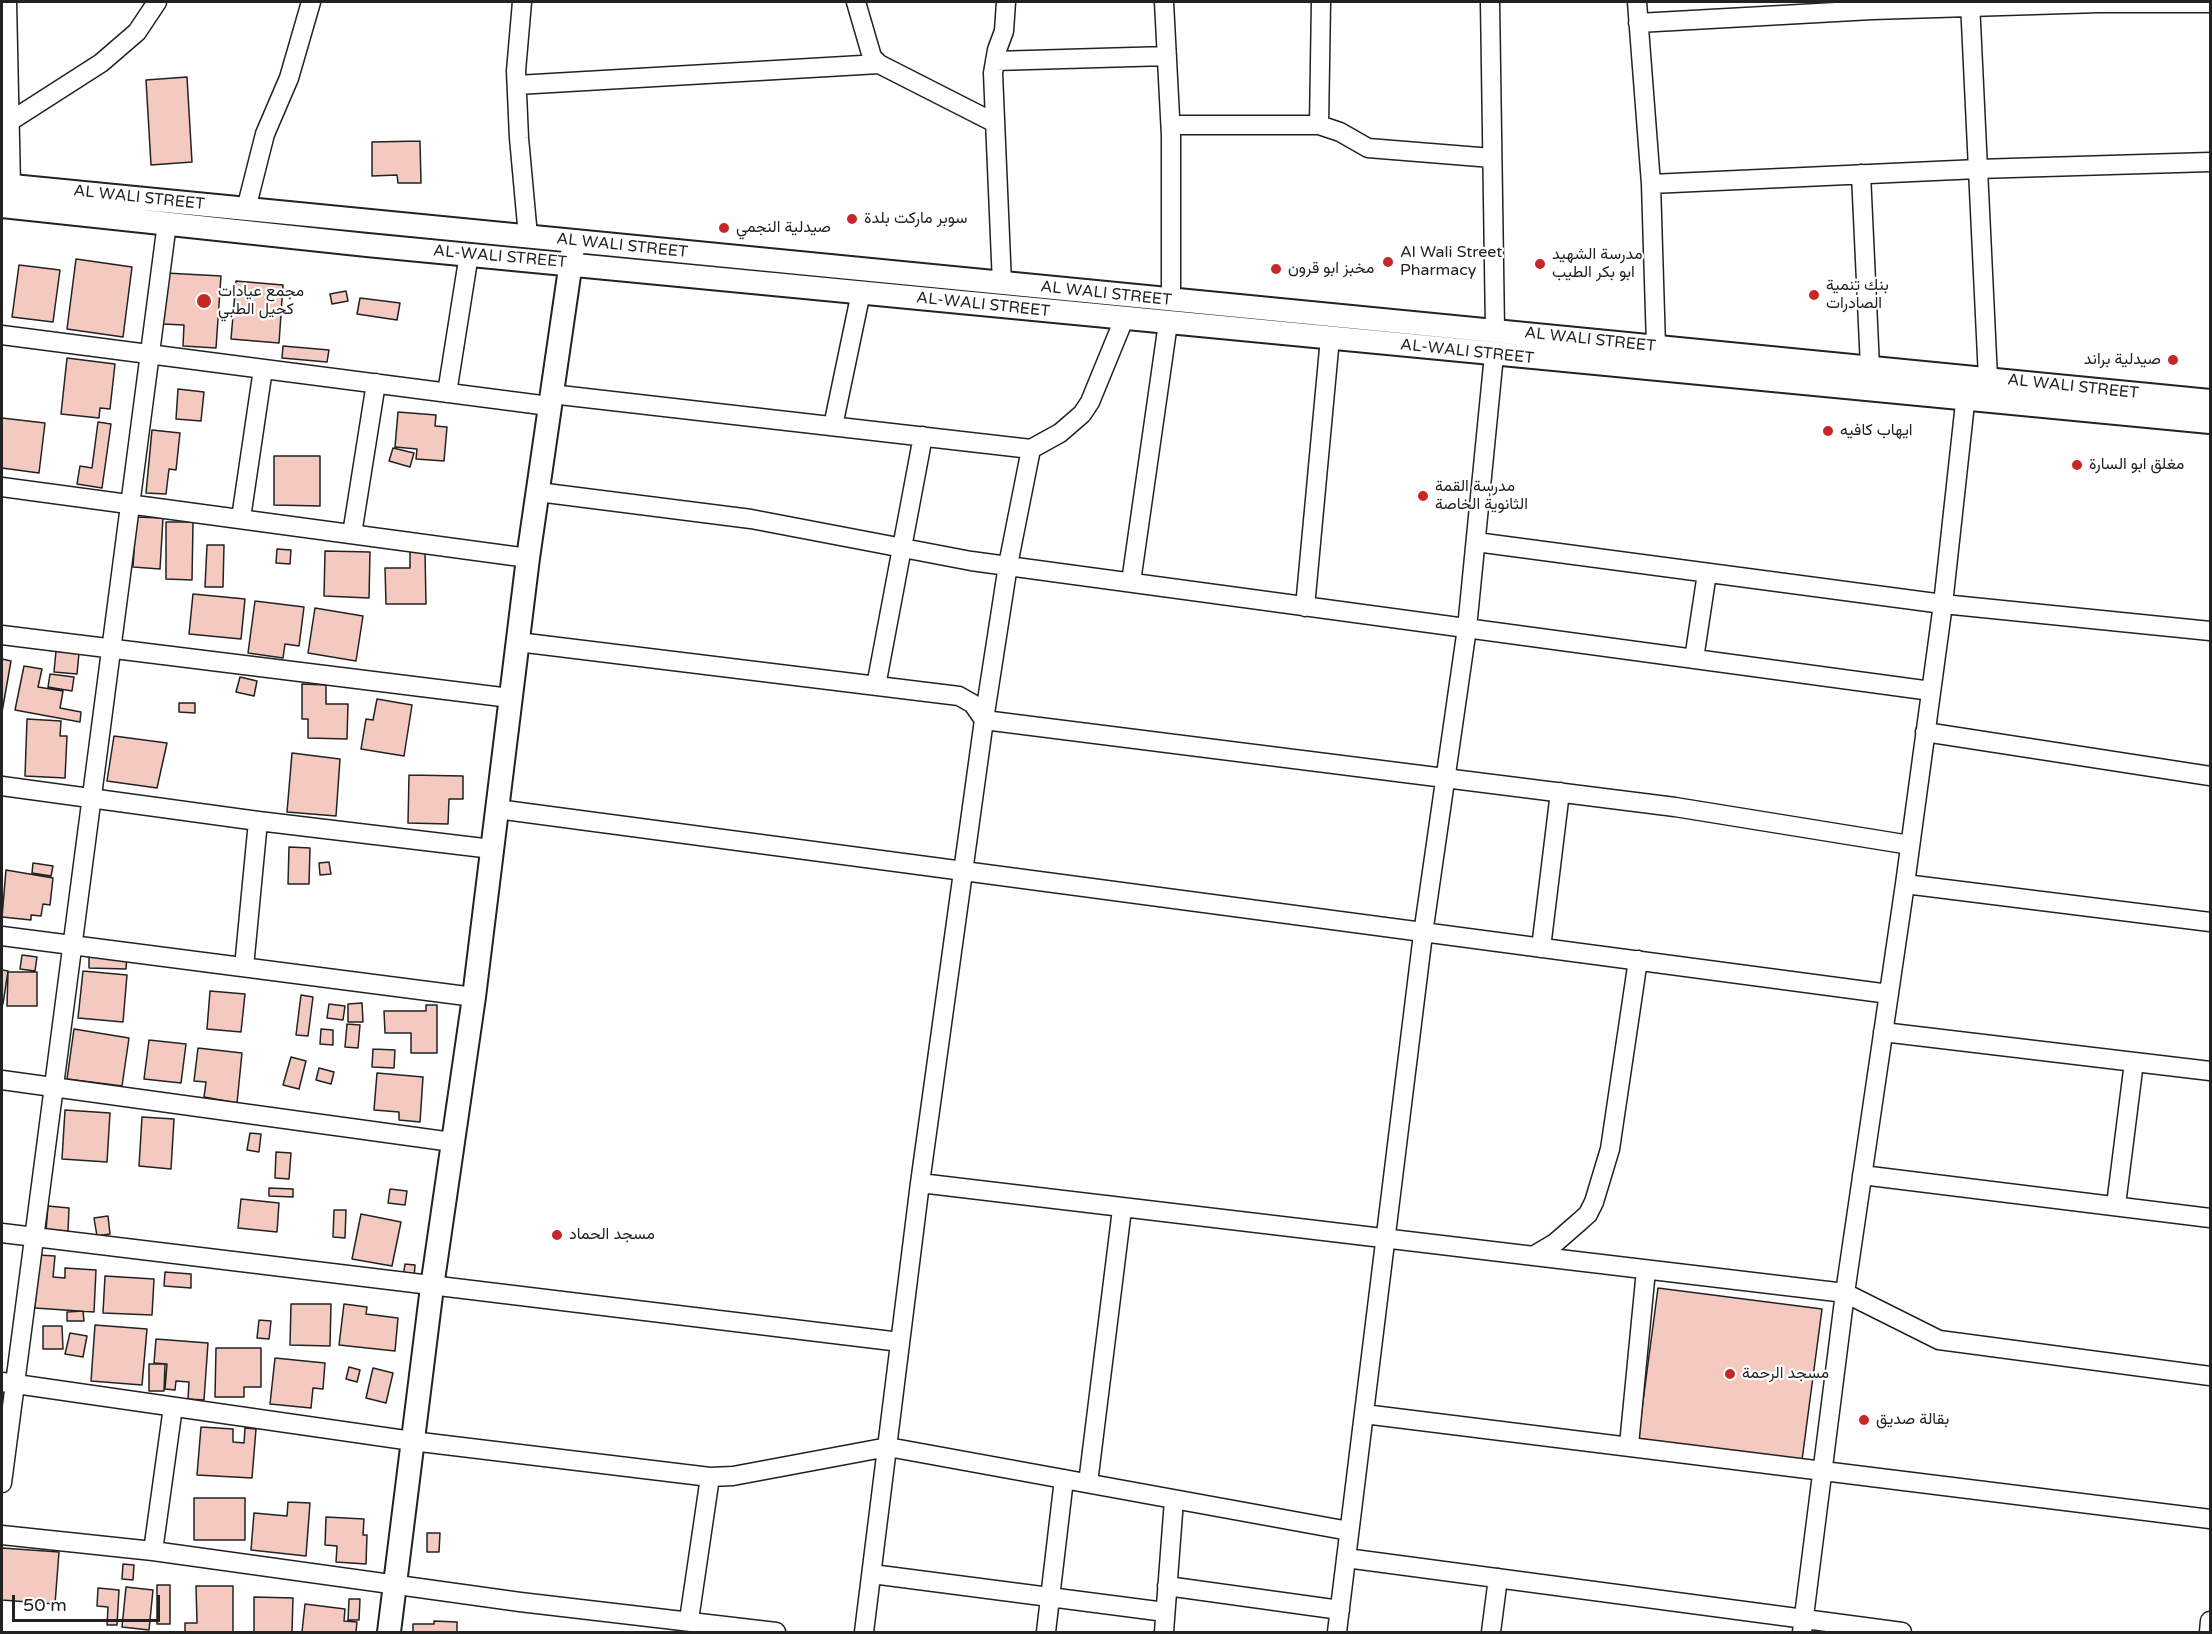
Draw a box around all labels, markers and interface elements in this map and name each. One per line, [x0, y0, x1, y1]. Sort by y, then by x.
street label: AL WALI STREET [72, 182, 206, 214]
place label: سوبر ماركت بلدة [864, 209, 967, 229]
marker: سوبر ماركت بلدة [845, 212, 859, 226]
place label: صيدلية النجمي [736, 218, 831, 238]
marker: صيدلية النجمي [717, 221, 731, 235]
street label: AL WALI STREET [555, 230, 689, 262]
street label: AL-WALI STREET [432, 242, 568, 272]
place label: Al Wali Street Pharmacy [1400, 243, 1502, 281]
place label: مدرسة الشهيد ابو بكر الطيب [1552, 245, 1642, 283]
marker: Al Wali Street Pharmacy [1381, 255, 1395, 269]
marker: مدرسة الشهيد ابو بكر الطيب [1533, 257, 1547, 271]
place label: مخبز ابو قرون [1288, 259, 1374, 279]
marker: مخبز ابو قرون [1269, 262, 1283, 276]
place label: بنك تنمية الصادرات [1826, 276, 1889, 314]
street label: AL WALI STREET [1039, 278, 1173, 310]
place label: مجمع عيادات كحيل الطبي [218, 282, 304, 320]
street label: AL-WALI STREET [915, 288, 1051, 322]
marker: بنك تنمية الصادرات [1807, 288, 1821, 302]
marker: مجمع عيادات كحيل الطبي [195, 292, 213, 310]
street label: AL WALI STREET [1523, 324, 1657, 356]
street label: AL-WALI STREET [1399, 335, 1535, 369]
place label: صيدلية براند [2084, 350, 2161, 370]
marker: صيدلية براند [2166, 353, 2180, 367]
street label: AL WALI STREET [2006, 371, 2140, 403]
place label: ايهاب كافيه [1840, 421, 1913, 441]
marker: ايهاب كافيه [1821, 424, 1835, 438]
place label: مغلق ابو السارة [2089, 455, 2184, 475]
marker: مغلق ابو السارة [2070, 458, 2084, 472]
place label: مدرسة القمة الثانوية الخاصة [1435, 477, 1528, 515]
marker: مدرسة القمة الثانوية الخاصة [1416, 489, 1430, 503]
place label: مسجد الحماد [569, 1225, 655, 1245]
marker: مسجد الحماد [550, 1228, 564, 1242]
place label: مسجد الرحمة [1742, 1364, 1829, 1384]
marker: مسجد الرحمة [1723, 1367, 1737, 1381]
place label: بقالة صديق [1876, 1410, 1949, 1430]
marker: بقالة صديق [1857, 1413, 1871, 1427]
scale bar [15, 1583, 164, 1621]
text: 50 m [23, 1594, 67, 1616]

